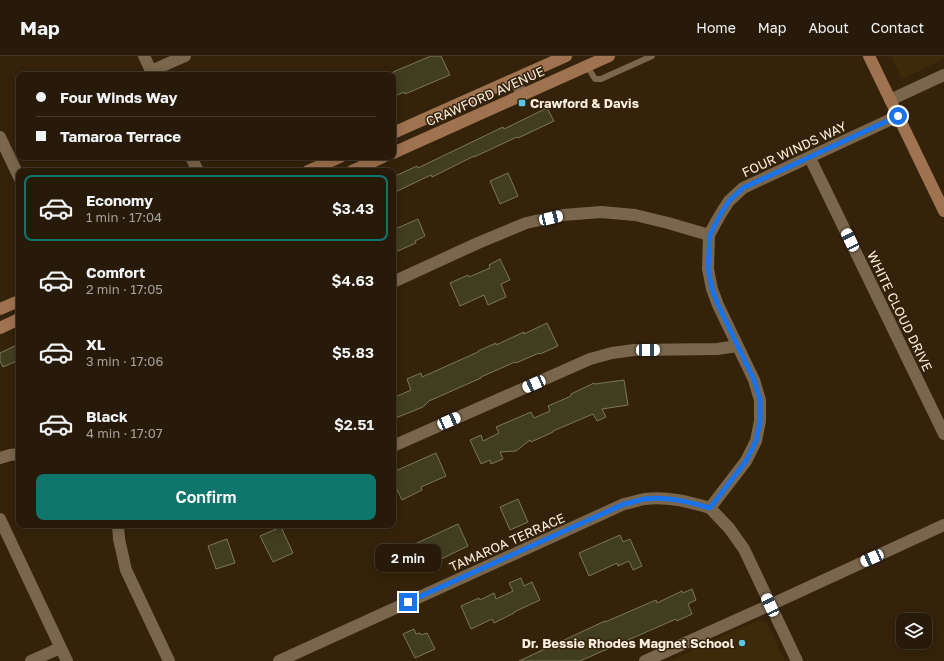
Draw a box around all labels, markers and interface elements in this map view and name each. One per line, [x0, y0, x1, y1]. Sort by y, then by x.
text: Map [20, 16, 60, 39]
text: Home [696, 19, 736, 36]
text: Map [758, 19, 786, 36]
text: About [808, 19, 849, 36]
text: Contact [871, 19, 924, 36]
street label: CRAWFORD AVENUE [423, 63, 547, 129]
text: Four Winds Way [60, 88, 178, 106]
place label: Crawford & Davis [530, 95, 639, 111]
marker: Crawford & Davis [517, 98, 527, 108]
route start [889, 107, 907, 125]
street label: FOUR WINDS WAY [739, 117, 849, 180]
text: Tamaroa Terrace [60, 127, 181, 145]
icon: car [38, 190, 74, 226]
text: Economy [86, 191, 153, 209]
text: $3.43 [332, 199, 374, 217]
text: 1 min · 17:04 [86, 209, 162, 225]
car [538, 209, 564, 227]
car [839, 227, 861, 253]
street label: WHITE CLOUD DRIVE [864, 248, 936, 374]
icon: car [38, 262, 74, 298]
text: Comfort [86, 263, 145, 281]
text: $4.63 [332, 271, 374, 289]
text: 2 min · 17:05 [86, 281, 163, 297]
icon: car [38, 334, 74, 370]
text: XL [86, 335, 105, 353]
text: $5.83 [332, 343, 374, 361]
car [636, 344, 660, 356]
text: 3 min · 17:06 [86, 353, 163, 369]
car [521, 374, 547, 394]
icon: car [38, 406, 74, 442]
text: Black [86, 407, 128, 425]
car [436, 411, 462, 431]
text: $2.51 [334, 415, 374, 433]
text: 4 min · 17:07 [86, 425, 163, 441]
button: Confirm [36, 474, 376, 520]
street label: TAMAROA TERRACE [447, 509, 567, 575]
callout: 2 min [375, 544, 441, 572]
car [859, 548, 885, 568]
text: 2 min [391, 550, 425, 566]
car [759, 592, 781, 618]
route end [399, 593, 417, 611]
map controls [896, 613, 932, 649]
button: layers [896, 613, 932, 649]
place label: Dr. Bessie Rhodes Magnet School [522, 635, 735, 651]
marker: Dr. Bessie Rhodes Magnet School [737, 638, 747, 648]

